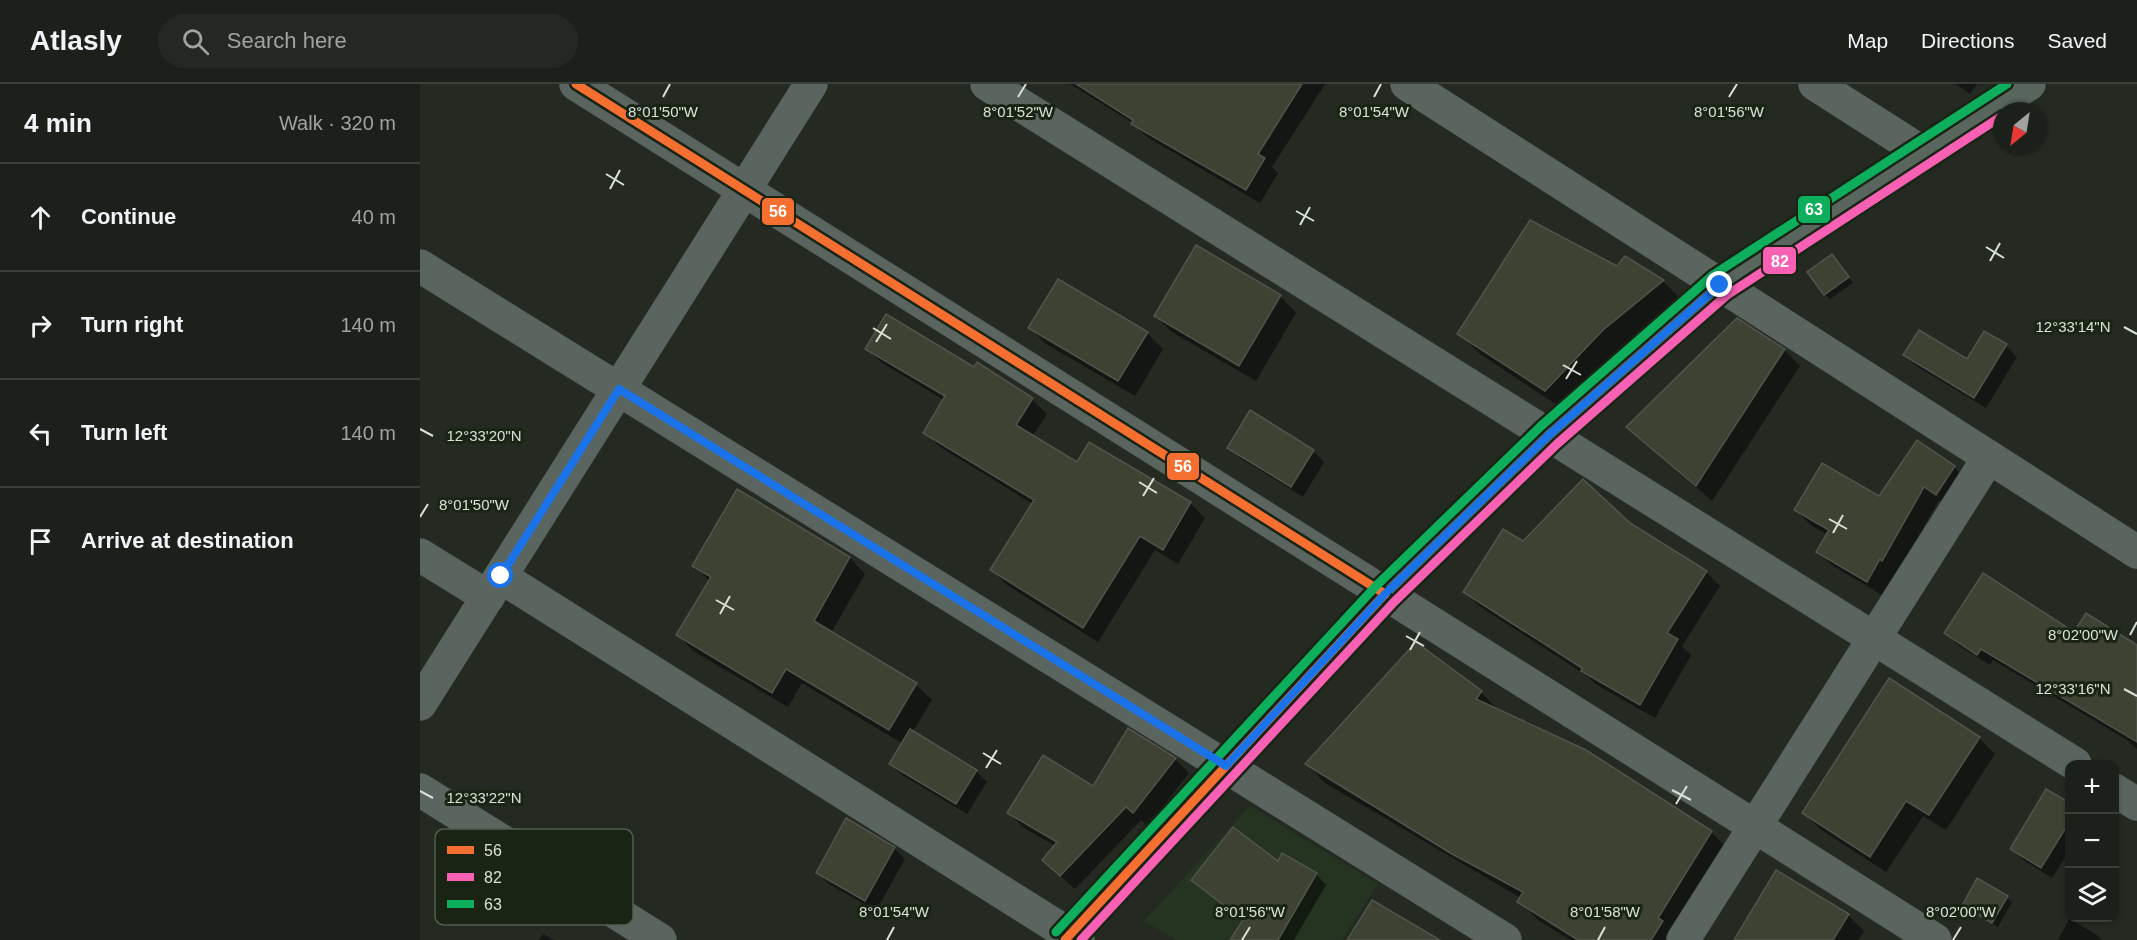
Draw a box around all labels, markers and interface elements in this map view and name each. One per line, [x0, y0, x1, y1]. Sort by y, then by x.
search box [158, 14, 578, 68]
text: Atlasly [30, 25, 122, 56]
icon: search [179, 25, 212, 58]
text: Search here [227, 28, 347, 53]
text: Map [1847, 29, 1888, 52]
text: Directions [1921, 29, 2014, 52]
text: Saved [2047, 29, 2107, 52]
north arrow [1993, 102, 2047, 156]
text: 8°01'50"W [628, 103, 699, 120]
text: 8°01'52"W [983, 103, 1054, 120]
text: 8°01'54"W [1339, 103, 1410, 120]
text: 8°01'56"W [1694, 103, 1765, 120]
text: 4 min [24, 108, 92, 138]
text: Walk · 320 m [279, 112, 396, 134]
line badge: 63 [1797, 195, 1831, 224]
line badge: 56 [761, 197, 795, 226]
icon: ahead [24, 201, 57, 234]
text: 63 [1805, 201, 1823, 218]
text: 56 [769, 203, 787, 220]
text: Continue [81, 204, 176, 229]
text: 40 m [352, 206, 396, 228]
line badge: 82 [1762, 246, 1797, 275]
text: 82 [1771, 253, 1789, 270]
route end [1706, 271, 1732, 297]
icon: right [24, 309, 57, 342]
text: Turn right [81, 312, 183, 337]
text: 140 m [340, 314, 396, 336]
text: 12°33'14"N [2035, 318, 2111, 335]
icon: left [24, 417, 57, 450]
text: Turn left [81, 420, 167, 445]
text: 140 m [340, 422, 396, 444]
text: 12°33'20"N [446, 427, 522, 444]
line badge: 56 [1166, 452, 1200, 481]
text: 56 [1174, 458, 1192, 475]
text: 8°01'50"W [439, 496, 510, 513]
icon: arrive [24, 525, 57, 558]
text: Arrive at destination [81, 528, 294, 553]
route start [487, 562, 513, 588]
text: 8°02'00"W [2048, 626, 2119, 643]
text: 12°33'16"N [2035, 680, 2111, 697]
map controls [2065, 760, 2119, 922]
button: + [2065, 760, 2119, 814]
text: 12°33'22"N [446, 789, 522, 806]
button: − [2065, 814, 2119, 868]
legend [435, 829, 633, 925]
text: 56 [484, 842, 502, 859]
button: layers [2065, 868, 2119, 922]
text: 82 [484, 869, 502, 886]
text: 63 [484, 896, 502, 913]
text: 8°01'54"W [859, 903, 930, 920]
text: 8°01'56"W [1215, 903, 1286, 920]
text: 8°01'58"W [1570, 903, 1641, 920]
text: 8°02'00"W [1926, 903, 1997, 920]

